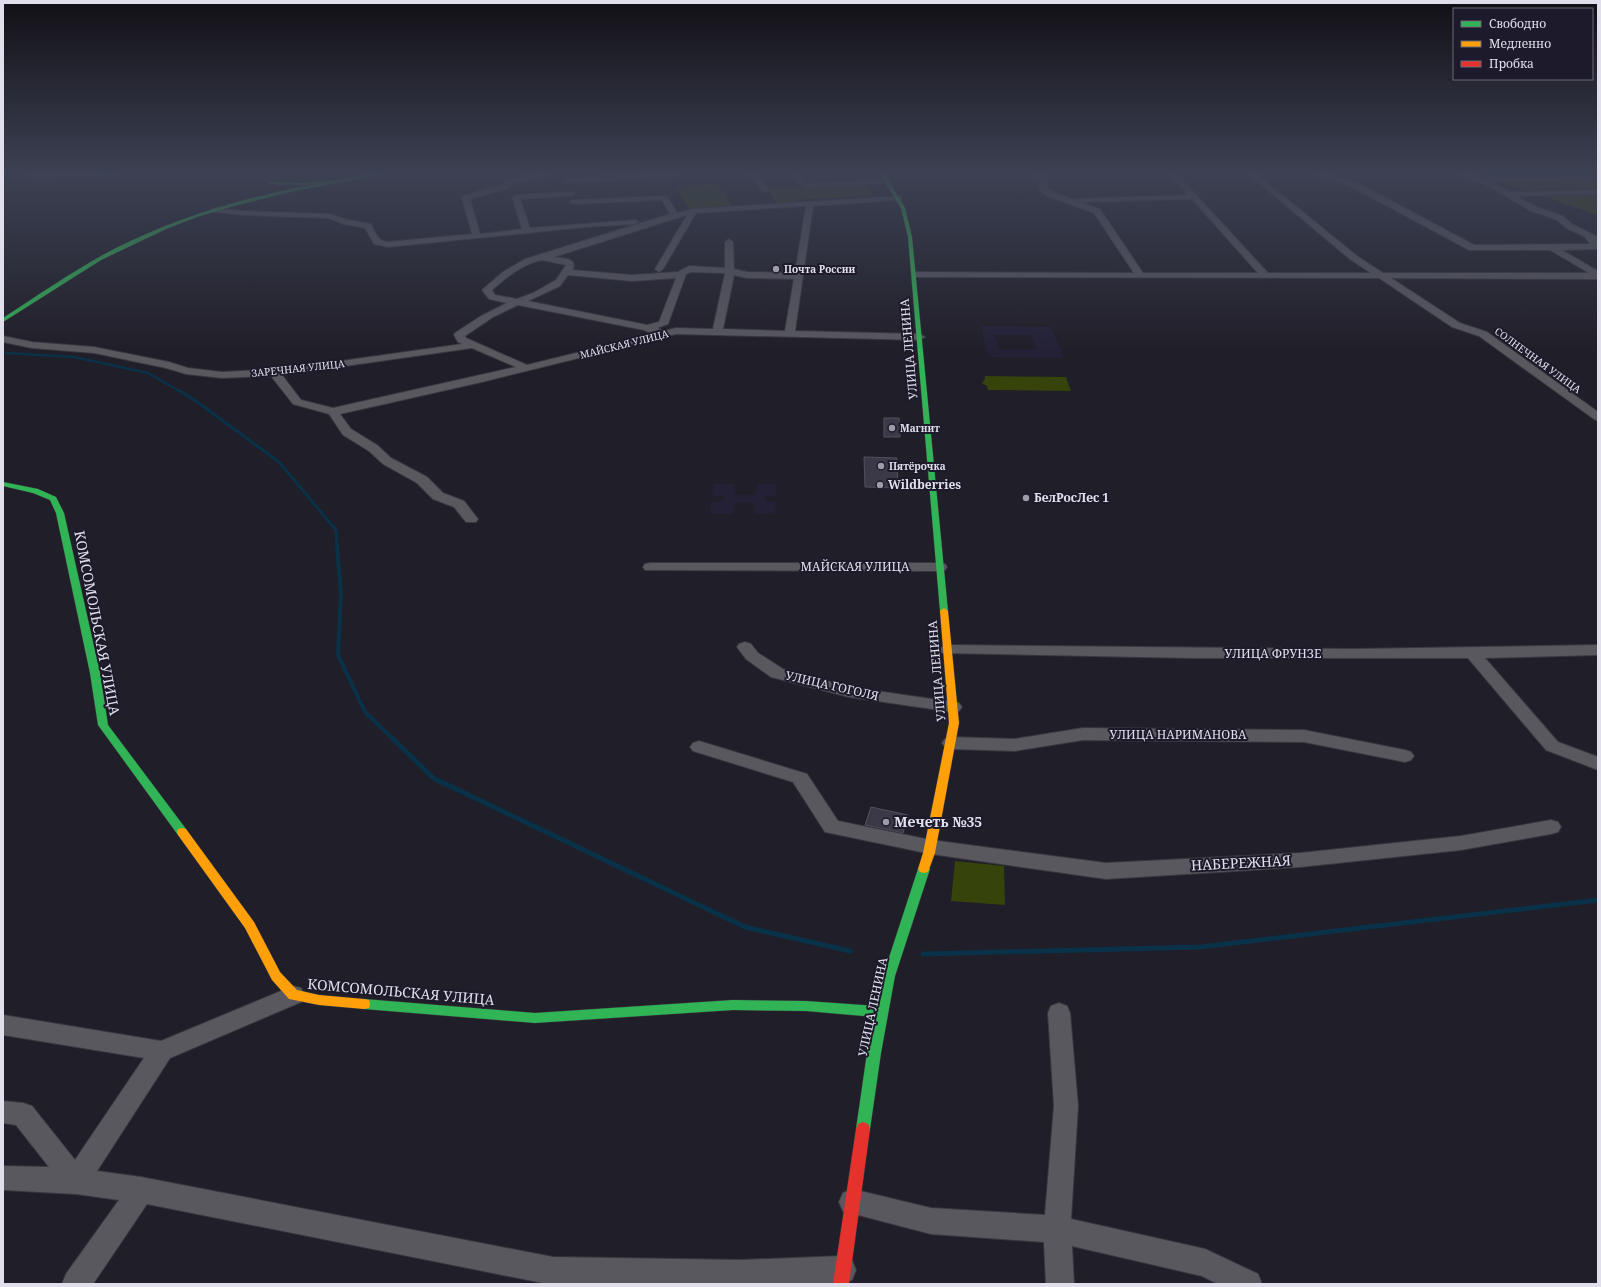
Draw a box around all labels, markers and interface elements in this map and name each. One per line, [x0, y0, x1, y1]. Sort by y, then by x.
legend [1453, 8, 1593, 80]
text: Свободно [1489, 15, 1546, 32]
text: Медленно [1489, 35, 1551, 52]
text: Пробка [1489, 55, 1534, 72]
place label: Почта России [784, 262, 855, 276]
marker: Почта России [771, 264, 781, 274]
street label: УЛИЦА ЛЕНИНА [896, 298, 921, 400]
street label: СОЛНЕЧНАЯ УЛИЦА [1492, 324, 1585, 397]
street label: МАЙСКАЯ УЛИЦА [578, 326, 671, 362]
street label: ЗАРЕЧНАЯ УЛИЦА [251, 356, 346, 380]
place label: Магнит [900, 421, 940, 435]
marker: Магнит [887, 423, 897, 433]
place label: Пятёрочка [889, 459, 946, 473]
marker: Пятёрочка [876, 461, 886, 471]
place label: Wildberries [888, 476, 961, 493]
marker: Wildberries [875, 480, 885, 490]
place label: БелРосЛес 1 [1034, 489, 1109, 506]
marker: БелРосЛес 1 [1021, 493, 1031, 503]
street label: КОМСОМОЛЬСКАЯ УЛИЦА [70, 529, 125, 717]
street label: МАЙСКАЯ УЛИЦА [800, 558, 910, 575]
street label: УЛИЦА ЛЕНИНА [924, 620, 949, 722]
street label: УЛИЦА ФРУНЗЕ [1225, 645, 1321, 662]
street label: УЛИЦА ГОГОЛЯ [784, 667, 881, 705]
street label: УЛИЦА НАРИМАНОВА [1109, 726, 1247, 743]
place label: Мечеть №35 [894, 812, 982, 831]
marker: Мечеть №35 [881, 817, 891, 827]
street label: НАБЕРЕЖНАЯ [1191, 850, 1291, 875]
street label: УЛИЦА ЛЕНИНА [854, 955, 891, 1058]
street label: КОМСОМОЛЬСКАЯ УЛИЦА [307, 974, 496, 1009]

